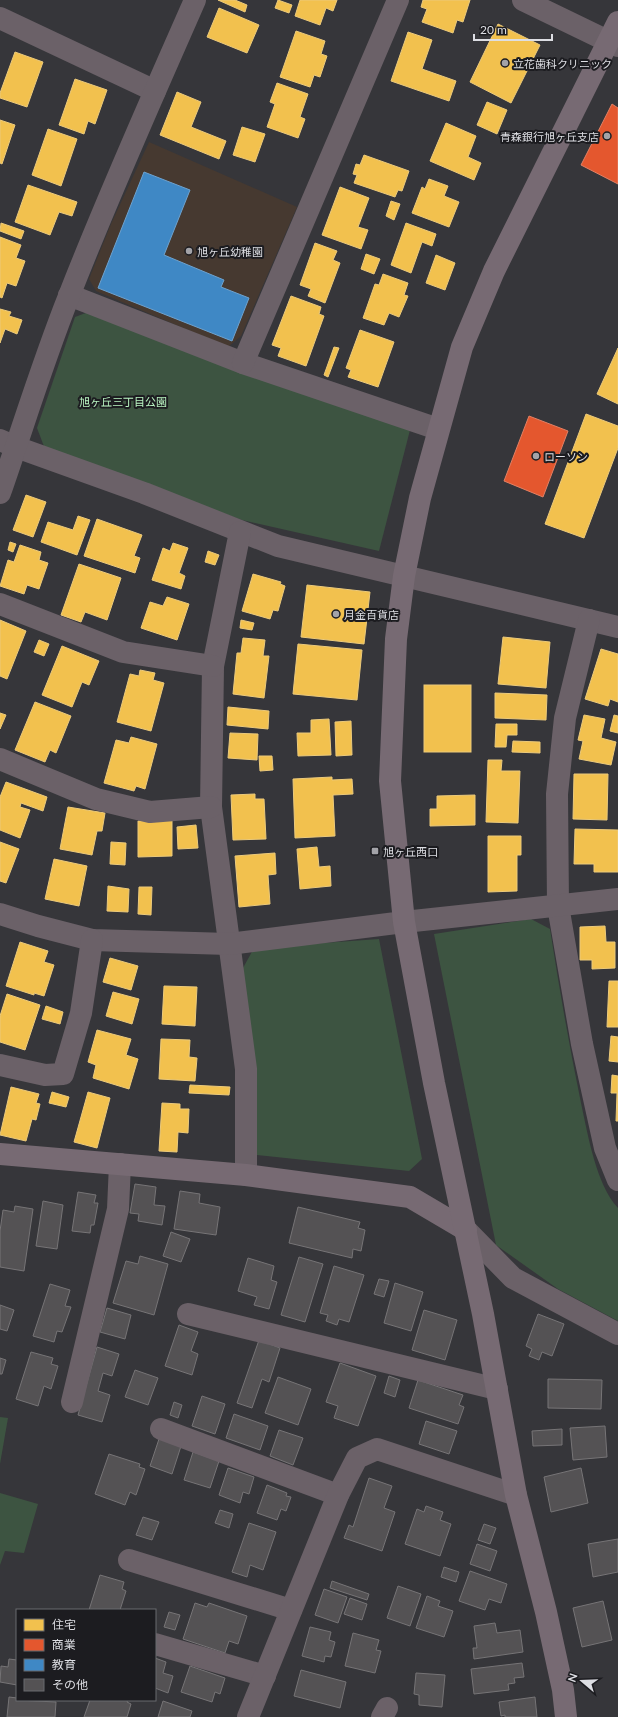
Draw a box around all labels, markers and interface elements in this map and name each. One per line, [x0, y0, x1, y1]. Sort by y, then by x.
scale bar [474, 16, 552, 42]
text: 20 m [480, 22, 507, 37]
place label: 立花歯科クリニック [513, 57, 612, 70]
marker: 立花歯科クリニック [500, 58, 510, 68]
place label: 青森銀行旭ヶ丘支店 [500, 130, 599, 143]
marker: 青森銀行旭ヶ丘支店 [602, 131, 612, 141]
place label: 旭ヶ丘幼稚園 [197, 245, 263, 258]
marker: 旭ヶ丘幼稚園 [184, 246, 194, 256]
park label: 旭ヶ丘三丁目公園 [79, 395, 167, 408]
place label: ローソン [544, 450, 588, 463]
marker: ローソン [531, 451, 541, 461]
place label: 月金百貨店 [344, 608, 399, 621]
marker: 月金百貨店 [331, 609, 341, 619]
place label: 旭ヶ丘西口 [383, 845, 438, 858]
marker: 旭ヶ丘西口 [370, 846, 380, 856]
legend [16, 1609, 156, 1701]
text: 住宅 [52, 1617, 76, 1632]
text: 商業 [52, 1637, 76, 1652]
text: 教育 [52, 1657, 76, 1672]
north arrow [562, 1661, 602, 1701]
text: N [565, 1671, 580, 1684]
text: その他 [52, 1677, 88, 1692]

